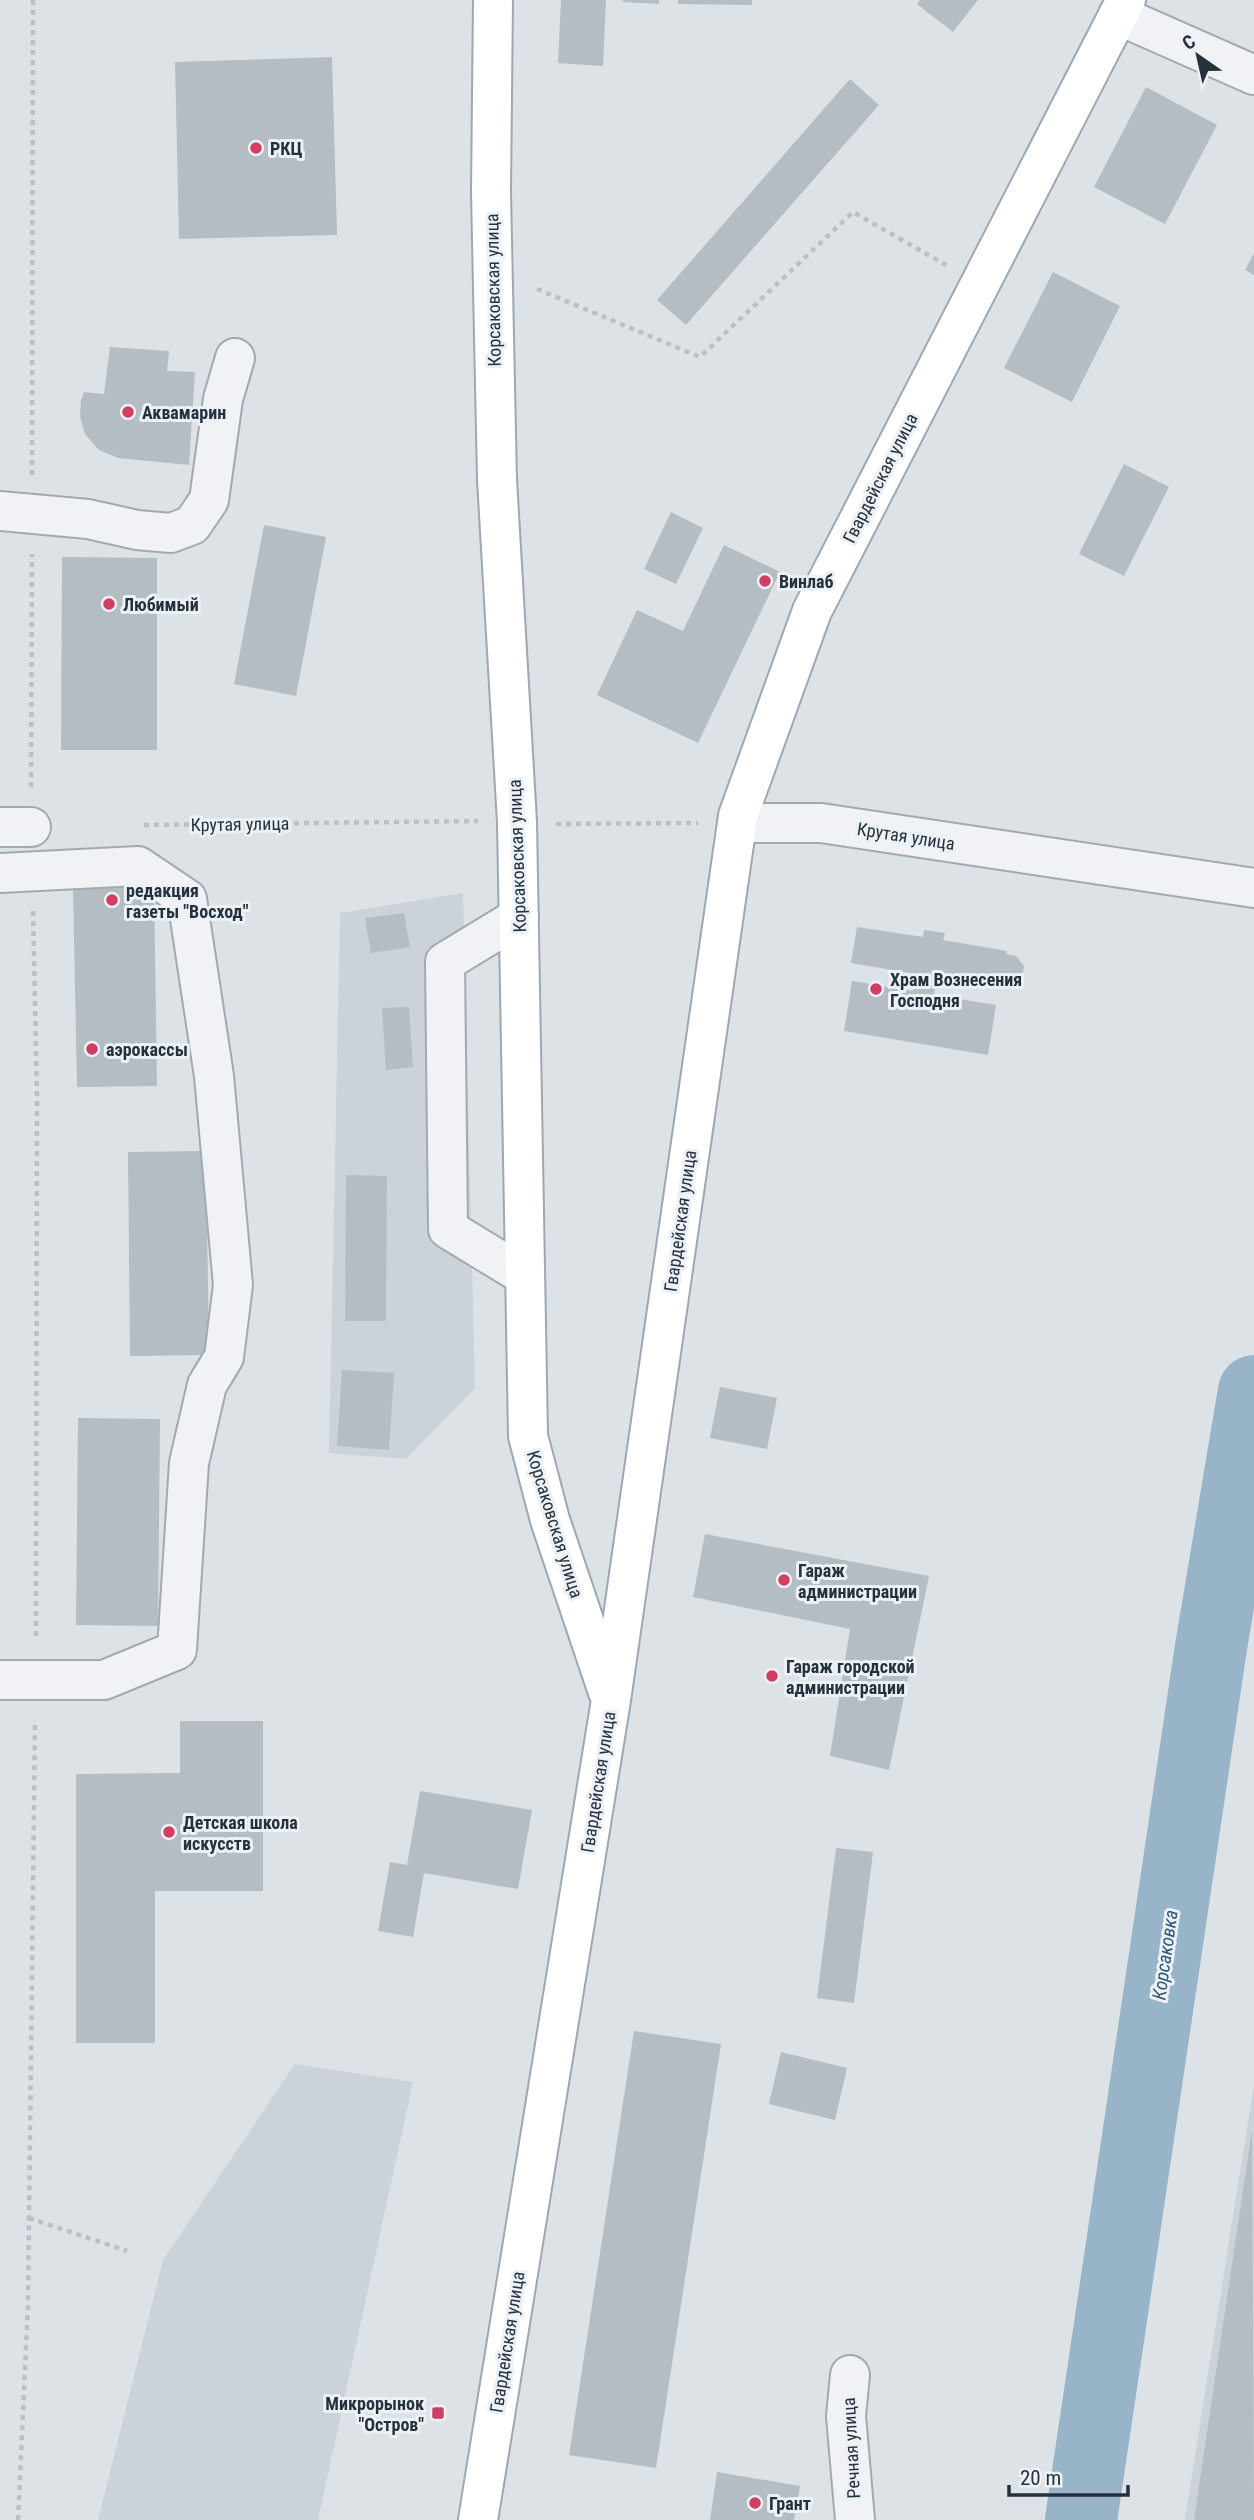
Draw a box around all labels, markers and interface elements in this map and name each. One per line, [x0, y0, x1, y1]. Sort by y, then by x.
north arrow [1163, 21, 1233, 91]
text: С [1178, 30, 1200, 55]
place label: РКЦ [270, 138, 302, 159]
marker: РКЦ [248, 140, 264, 156]
street label: Корсаковская улица [481, 213, 505, 367]
place label: Аквамарин [142, 402, 226, 423]
marker: Аквамарин [120, 404, 136, 420]
street label: Гвардейская улица [838, 410, 922, 546]
place label: Винлаб [779, 571, 834, 592]
marker: Винлаб [757, 573, 773, 589]
place label: Любимый [123, 594, 199, 615]
marker: Любимый [101, 596, 117, 612]
street label: Корсаковская улица [504, 779, 530, 933]
street label: Крутая улица [190, 813, 290, 835]
street label: Крутая улица [856, 818, 956, 854]
place label: редакция газеты "Восход" [126, 880, 249, 922]
marker: редакция газеты "Восход" [104, 892, 120, 908]
place label: Храм Вознесения Господня [890, 969, 1022, 1011]
marker: Храм Вознесения Господня [868, 981, 884, 997]
place label: аэрокассы [106, 1039, 188, 1060]
marker: аэрокассы [84, 1041, 100, 1057]
street label: Гвардейская улица [660, 1149, 700, 1293]
street label: Корсаковская улица [523, 1448, 587, 1600]
place label: Гараж администрации [798, 1560, 917, 1602]
marker: Гараж администрации [776, 1572, 792, 1588]
place label: Гараж городской администрации [786, 1656, 915, 1698]
marker: Гараж городской администрации [764, 1668, 780, 1684]
street label: Гвардейская улица [576, 1710, 620, 1854]
place label: Детская школа искусств [183, 1812, 298, 1854]
marker: Детская школа искусств [161, 1824, 177, 1840]
water label: Корсаковка [1147, 1909, 1183, 2001]
street label: Гвардейская улица [485, 2270, 529, 2414]
place label: Микрорынок "Остров" [325, 2393, 424, 2435]
street label: Речная улица [838, 2397, 864, 2499]
marker: Микрорынок "Остров" [430, 2405, 446, 2421]
scale bar [1009, 2454, 1128, 2498]
text: 20 m [1020, 2466, 1061, 2490]
place label: Грант [769, 2493, 811, 2514]
marker: Грант [747, 2495, 763, 2511]

